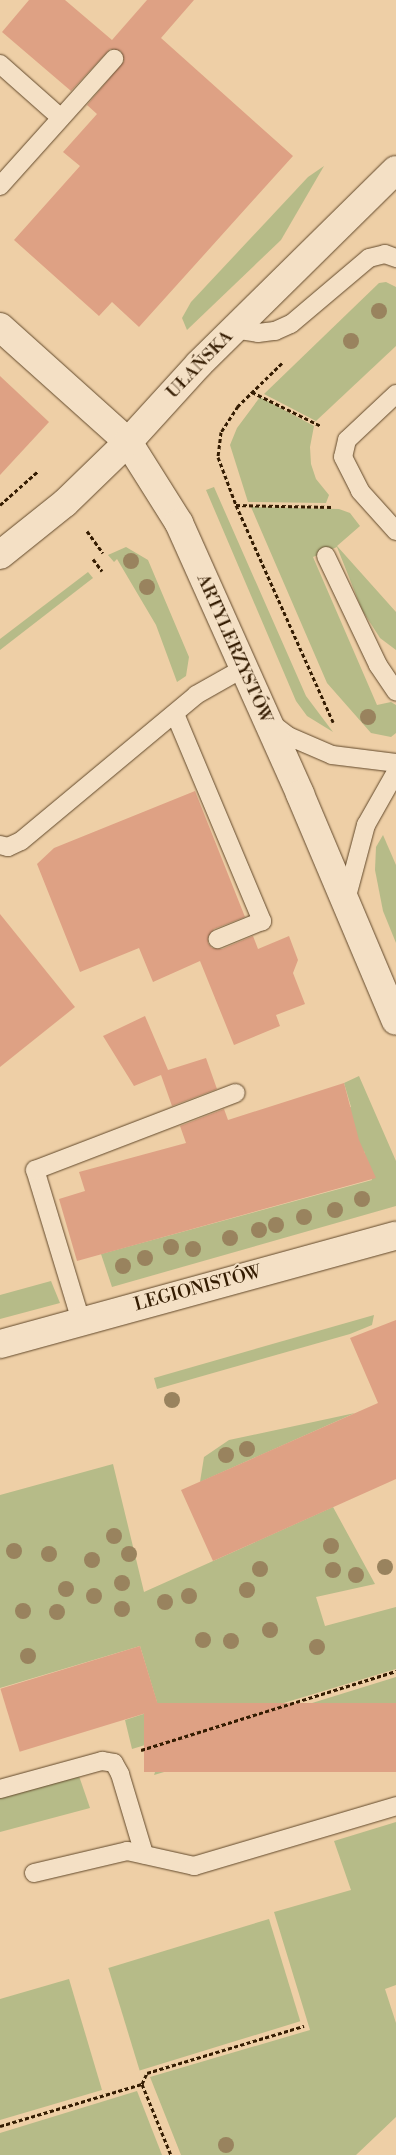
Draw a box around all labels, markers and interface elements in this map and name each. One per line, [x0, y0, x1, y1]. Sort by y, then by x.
street label: UŁAŃSKA [162, 327, 238, 403]
street label: ARTYLERZYSTÓW [191, 571, 277, 727]
street label: LEGIONISTÓW [132, 1262, 264, 1316]

